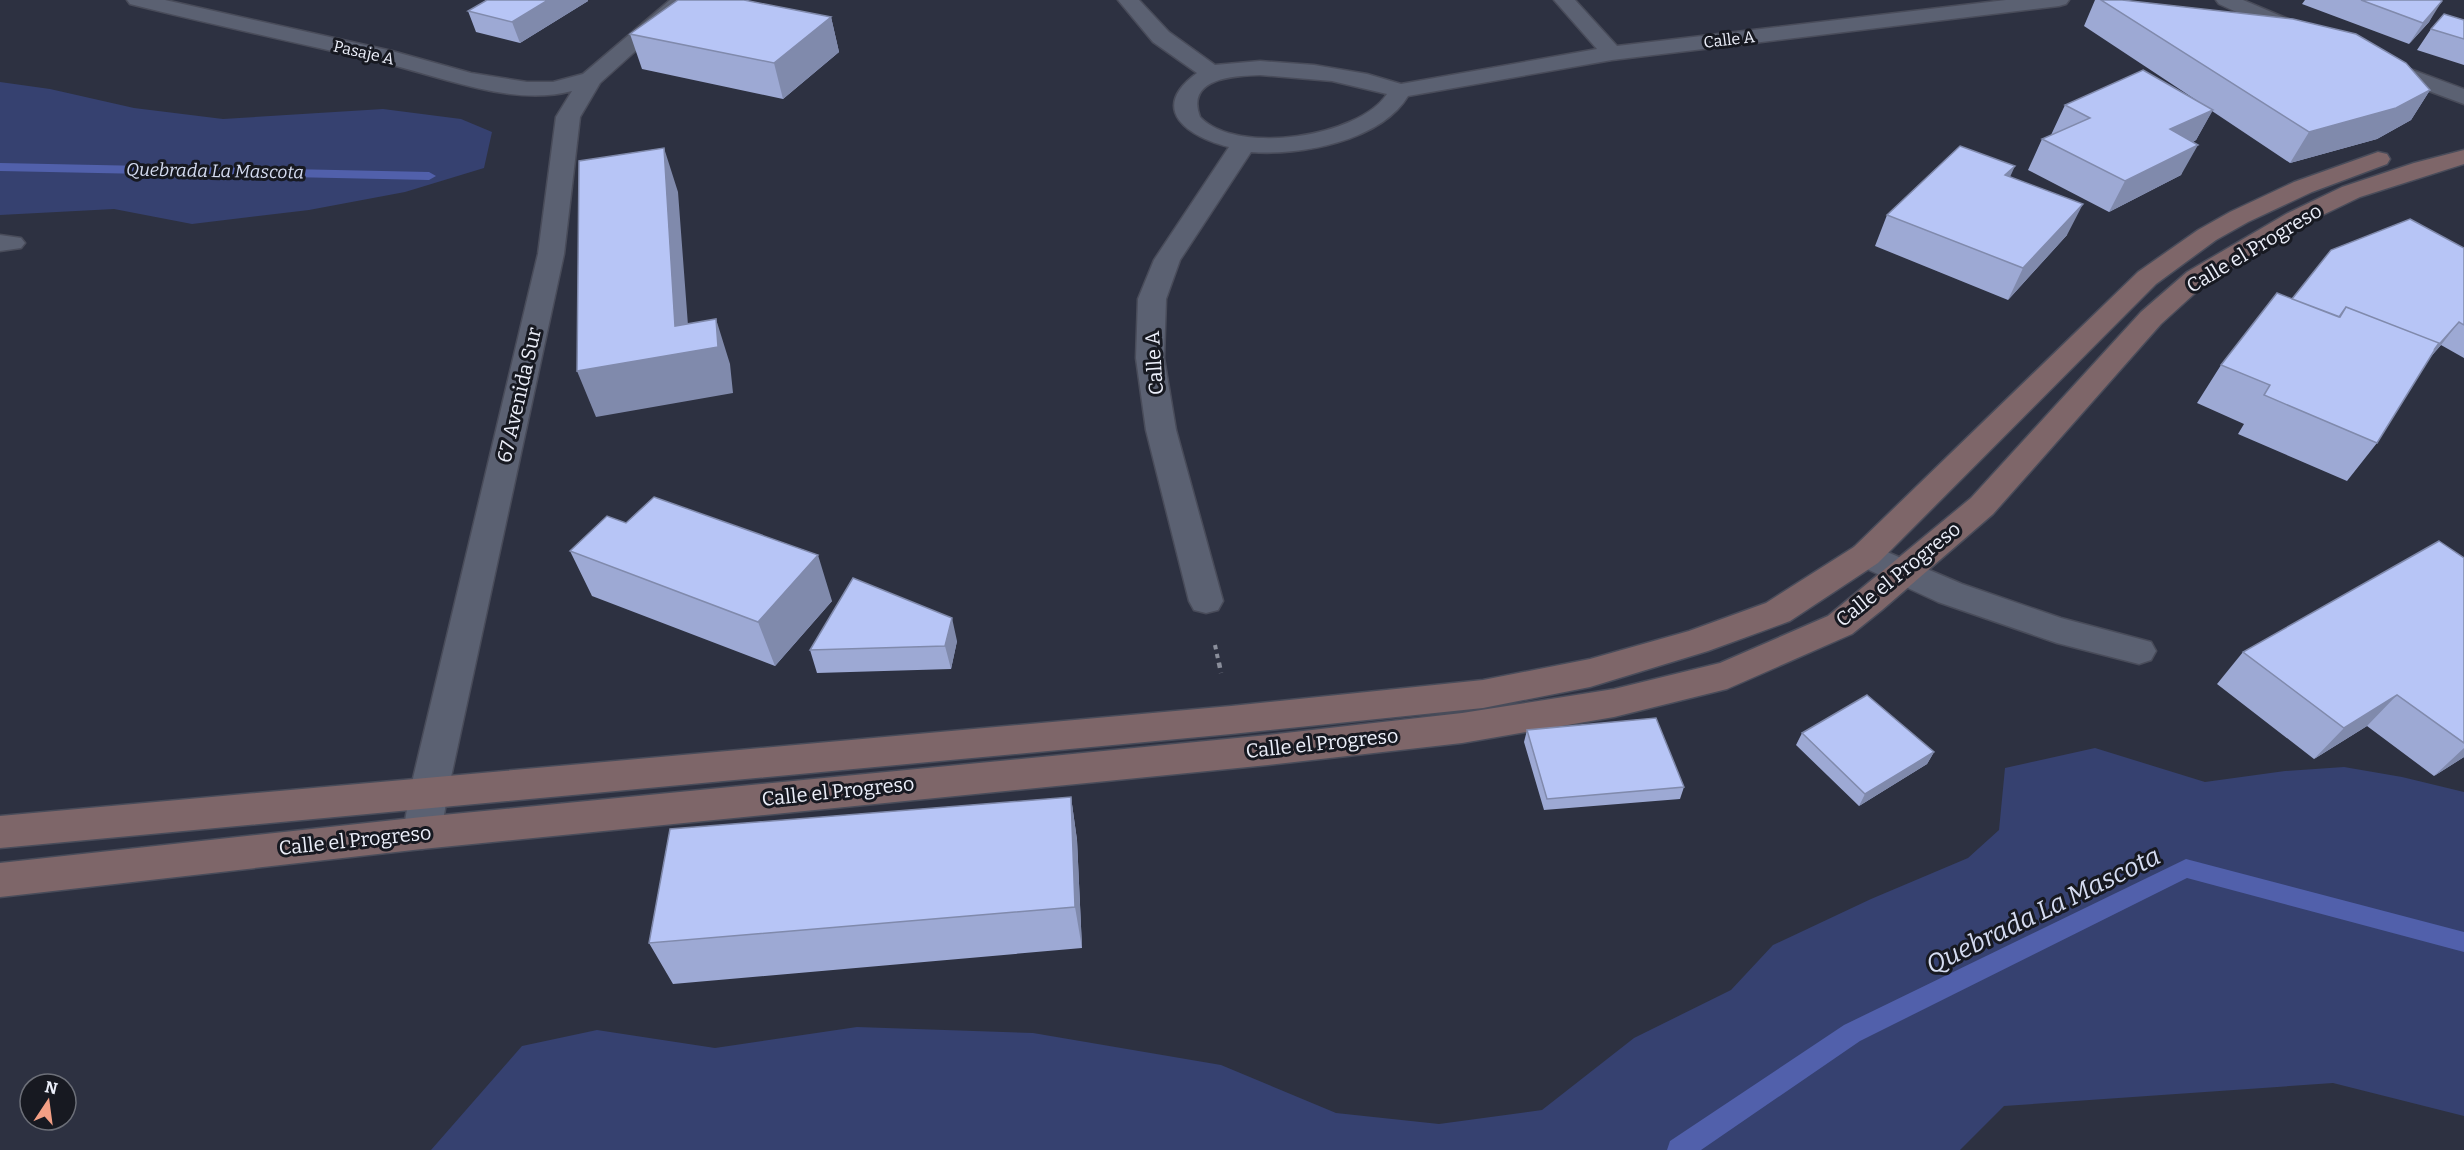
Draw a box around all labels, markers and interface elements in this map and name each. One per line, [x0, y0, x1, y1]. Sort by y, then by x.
street label: Calle A [1702, 27, 1756, 52]
street label: Pasaje A [332, 36, 397, 69]
water label: Quebrada La Mascota [126, 158, 304, 184]
street label: Calle el Progreso [2182, 198, 2326, 298]
street label: 67 Avenida Sur [492, 325, 546, 465]
street label: Calle A [1140, 329, 1168, 396]
street label: Calle el Progreso [1831, 516, 1965, 632]
street label: Calle el Progreso [1244, 723, 1400, 763]
street label: Calle el Progreso [760, 771, 916, 811]
street label: Calle el Progreso [277, 820, 433, 860]
water label: Quebrada La Mascota [1921, 840, 2166, 981]
north arrow [18, 1072, 78, 1132]
text: N [43, 1077, 59, 1099]

